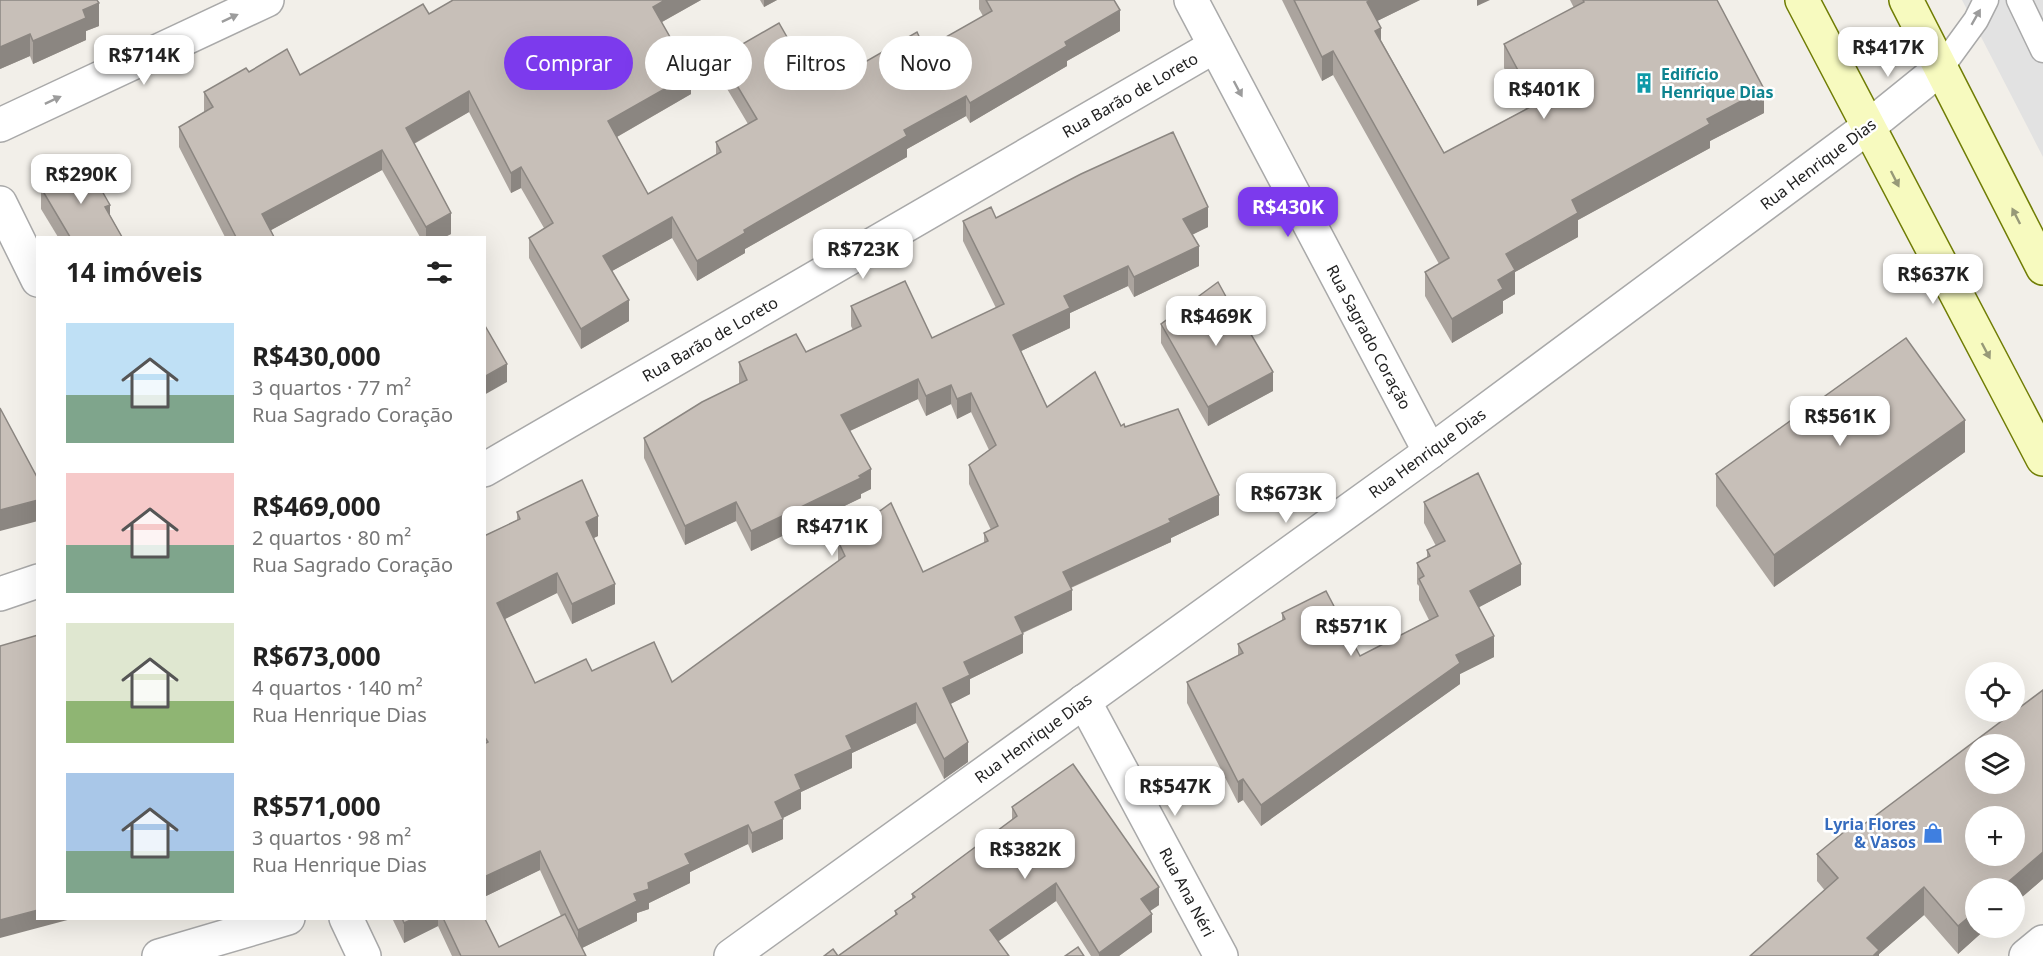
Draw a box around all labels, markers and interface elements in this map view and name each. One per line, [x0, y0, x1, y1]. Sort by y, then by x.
one-way arrow [1971, 9, 1982, 25]
one-way arrow [221, 13, 238, 22]
pin: R$417K [1839, 27, 1937, 78]
text: R$417K [1852, 33, 1924, 60]
pin: R$714K [95, 35, 193, 86]
chip: Comprar [504, 36, 633, 90]
chip: Alugar [645, 36, 752, 90]
chip: Filtros [764, 36, 867, 90]
chip: Novo [879, 36, 972, 90]
text: R$714K [108, 41, 180, 68]
street label: Rua Barão de Loreto [1058, 47, 1202, 143]
place label: Edifício Henrique Dias [1661, 63, 1773, 103]
pin: R$401K [1495, 69, 1593, 120]
building icon: Edifício Henrique Dias [1632, 71, 1656, 95]
text: R$401K [1508, 75, 1580, 102]
one-way arrow [1233, 81, 1243, 98]
one-way arrow [44, 96, 61, 105]
street label: Rua Henrique Dias [1756, 113, 1880, 215]
pin: R$290K [32, 154, 130, 205]
text: R$290K [45, 160, 117, 187]
one-way arrow [1890, 171, 1900, 188]
pin: R$430K [1239, 187, 1337, 238]
text: R$430K [1252, 193, 1324, 220]
one-way arrow [2012, 207, 2021, 224]
pin: R$723K [814, 229, 912, 280]
text: R$723K [827, 235, 899, 262]
text: 14 imóveis [66, 254, 203, 290]
pin: R$637K [1884, 254, 1982, 305]
icon: filters [423, 256, 456, 289]
text: R$637K [1897, 260, 1969, 287]
street label: Rua Sagrado Coração [1322, 261, 1416, 413]
street label: Rua Barão de Loreto [638, 291, 782, 387]
pin: R$469K [1167, 296, 1265, 347]
text: R$469K [1180, 302, 1252, 329]
text: R$430,000 [252, 338, 381, 374]
one-way arrow [1981, 343, 1991, 360]
icon: home [114, 347, 186, 419]
text: 3 quartos · 77 m² [252, 374, 411, 401]
pin: R$561K [1791, 396, 1889, 447]
text: Rua Sagrado Coração [252, 401, 453, 428]
text: R$561K [1804, 402, 1876, 429]
street label: Rua Henrique Dias [1364, 403, 1490, 503]
pin: R$673K [1237, 473, 1335, 524]
text: R$673K [1250, 479, 1322, 506]
text: R$469,000 [252, 488, 381, 524]
icon: home [114, 497, 186, 569]
pin: R$471K [783, 506, 881, 557]
text: R$471K [796, 512, 868, 539]
text: 2 quartos · 80 m² [252, 524, 411, 551]
text: Rua Sagrado Coração [252, 551, 453, 578]
pin: R$571K [1302, 606, 1400, 657]
text: R$571K [1315, 612, 1387, 639]
text: R$673,000 [252, 638, 381, 674]
icon: home [114, 647, 186, 719]
map controls [1965, 662, 2025, 938]
button: locate [1965, 662, 2025, 722]
text: 4 quartos · 140 m² [252, 674, 423, 701]
street label: Rua Henrique Dias [970, 688, 1096, 788]
text: Rua Henrique Dias [252, 701, 427, 728]
button: layers [1965, 734, 2025, 794]
pin: R$547K [1126, 766, 1224, 817]
text: R$547K [1139, 772, 1211, 799]
text: R$571,000 [252, 788, 381, 824]
icon: home [114, 797, 186, 869]
button: + [1965, 806, 2025, 866]
place label: Lyria Flores & Vasos [1824, 813, 1916, 853]
shop icon: Lyria Flores & Vasos [1921, 821, 1945, 845]
text: 3 quartos · 98 m² [252, 824, 411, 851]
pin: R$382K [976, 829, 1074, 880]
text: R$382K [989, 835, 1061, 862]
street label: Rua Ana Néri [1154, 844, 1220, 940]
text: Rua Henrique Dias [252, 851, 427, 878]
button: − [1965, 878, 2025, 938]

